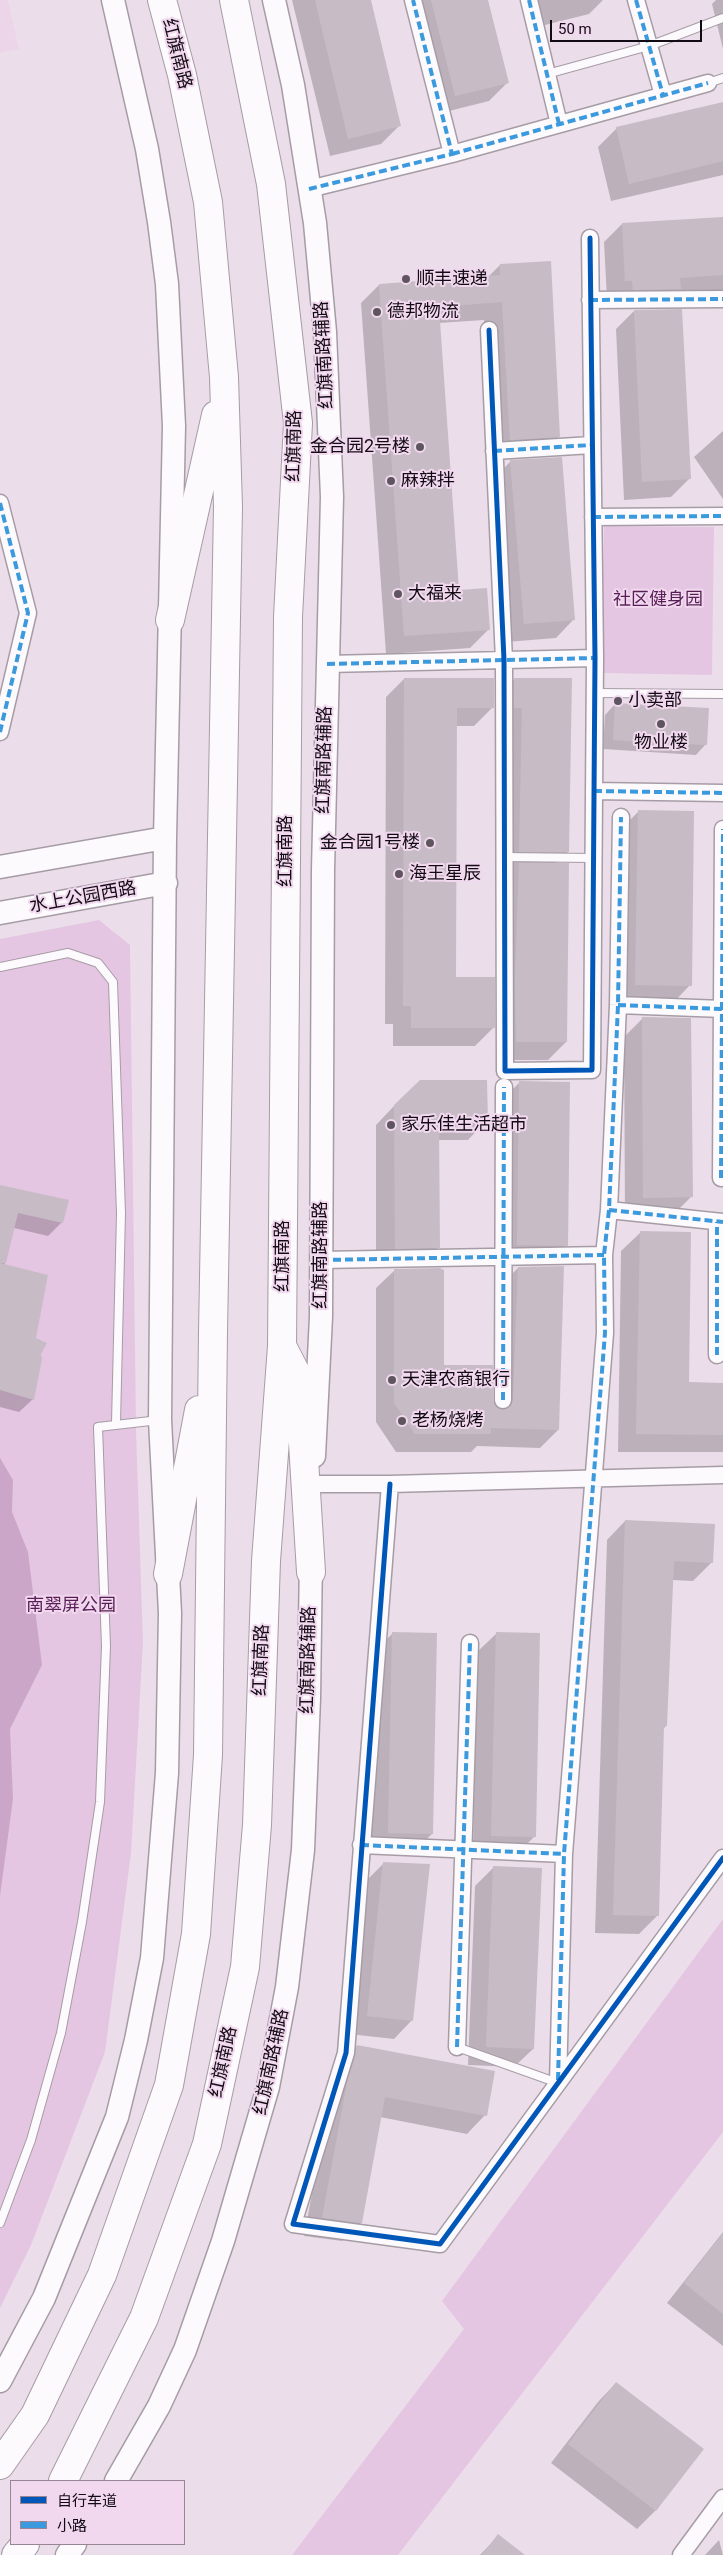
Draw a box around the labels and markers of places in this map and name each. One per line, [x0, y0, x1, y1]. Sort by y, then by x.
place label: 顺丰速递 [416, 268, 488, 290]
marker: 顺丰速递 [400, 273, 412, 285]
place label: 德邦物流 [387, 301, 459, 323]
marker: 德邦物流 [371, 306, 383, 318]
place label: 金合园2号楼 [310, 436, 410, 458]
marker: 金合园2号楼 [414, 441, 426, 453]
place label: 麻辣拌 [401, 470, 455, 492]
marker: 麻辣拌 [385, 475, 397, 487]
place label: 大福来 [408, 583, 462, 605]
marker: 大福来 [392, 588, 404, 600]
place label: 小卖部 [628, 690, 682, 712]
marker: 小卖部 [612, 695, 624, 707]
marker: 物业楼 [655, 718, 667, 730]
place label: 物业楼 [634, 732, 688, 754]
place label: 金合园1号楼 [320, 832, 420, 854]
marker: 金合园1号楼 [424, 837, 436, 849]
place label: 海王星辰 [409, 863, 481, 885]
marker: 海王星辰 [393, 868, 405, 880]
place label: 家乐佳生活超市 [401, 1114, 527, 1136]
marker: 家乐佳生活超市 [385, 1119, 397, 1131]
place label: 天津农商银行 [402, 1369, 510, 1391]
marker: 天津农商银行 [386, 1374, 398, 1386]
place label: 老杨烧烤 [412, 1410, 484, 1432]
marker: 老杨烧烤 [396, 1415, 408, 1427]

